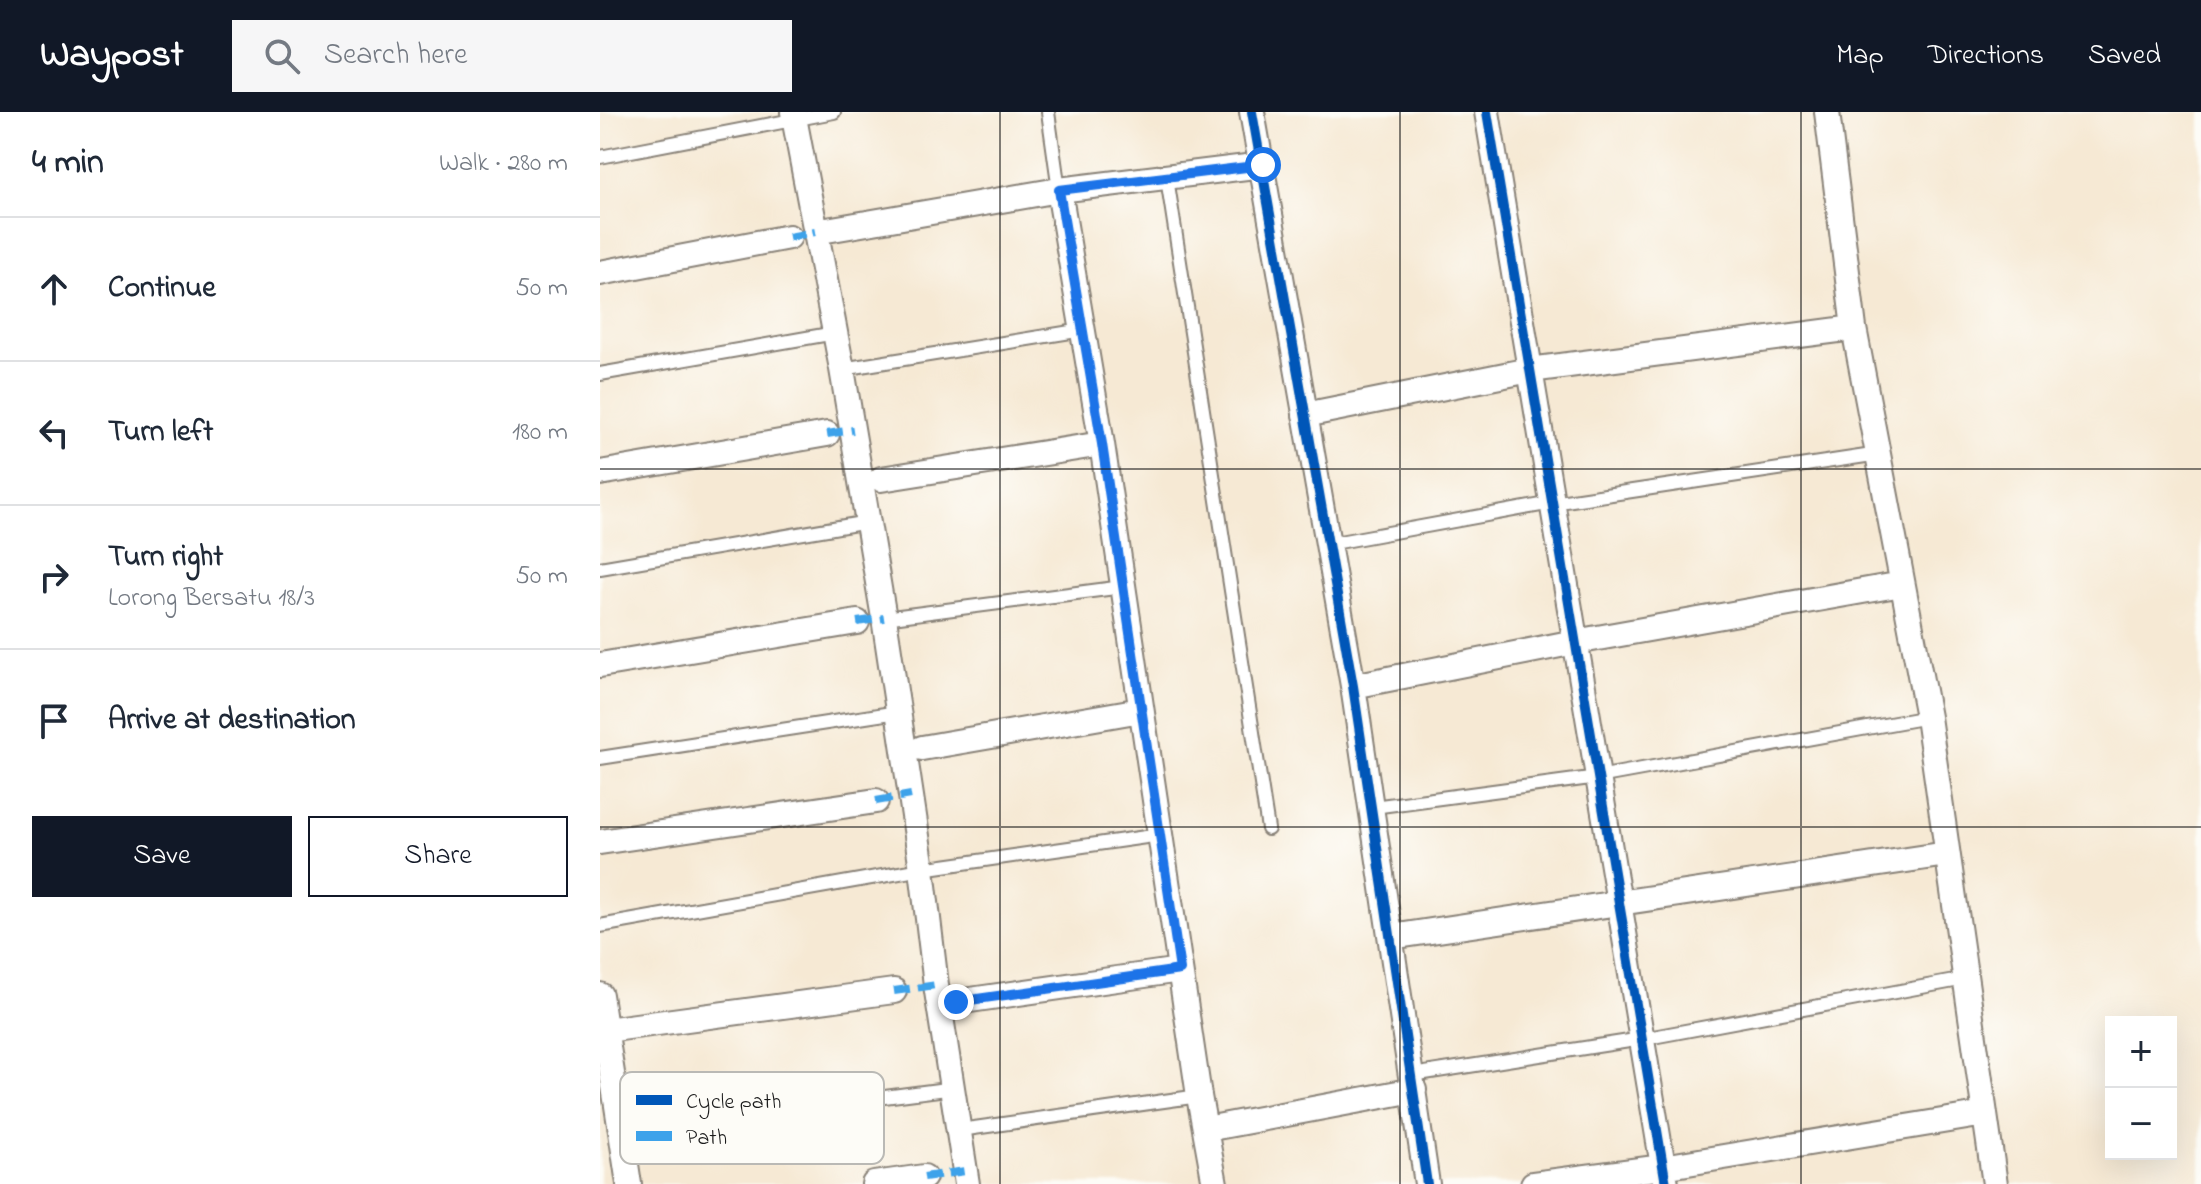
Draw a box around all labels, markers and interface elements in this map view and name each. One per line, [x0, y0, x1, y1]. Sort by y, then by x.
search box [232, 20, 792, 92]
text: Waypost [40, 28, 184, 84]
icon: search [260, 34, 304, 78]
text: Search here [324, 34, 467, 78]
text: Map [1836, 36, 1884, 77]
text: Directions [1928, 36, 2044, 77]
text: Saved [2088, 36, 2161, 77]
text: 4 min [32, 139, 104, 189]
text: Walk · 280 m [439, 145, 568, 183]
route start [1245, 147, 1281, 183]
icon: ahead [32, 267, 76, 311]
text: Continue [108, 267, 216, 311]
text: 50 m [515, 270, 568, 308]
icon: left [32, 411, 76, 455]
text: Turn left [108, 411, 213, 455]
text: 180 m [512, 414, 568, 452]
text: Turn right [108, 536, 223, 580]
icon: right [32, 555, 76, 599]
text: 50 m [515, 558, 568, 596]
text: Lorong Bersatu 18/3 [108, 580, 315, 618]
icon: arrive [32, 699, 76, 743]
text: Arrive at destination [108, 699, 356, 743]
button: Save [32, 816, 292, 897]
button: Share [308, 816, 568, 897]
route end [938, 984, 974, 1020]
map controls [2105, 1016, 2177, 1160]
button: + [2105, 1016, 2177, 1088]
legend [620, 1072, 884, 1164]
text: Cycle path [686, 1087, 781, 1120]
button: − [2105, 1088, 2177, 1160]
text: Path [686, 1123, 727, 1155]

